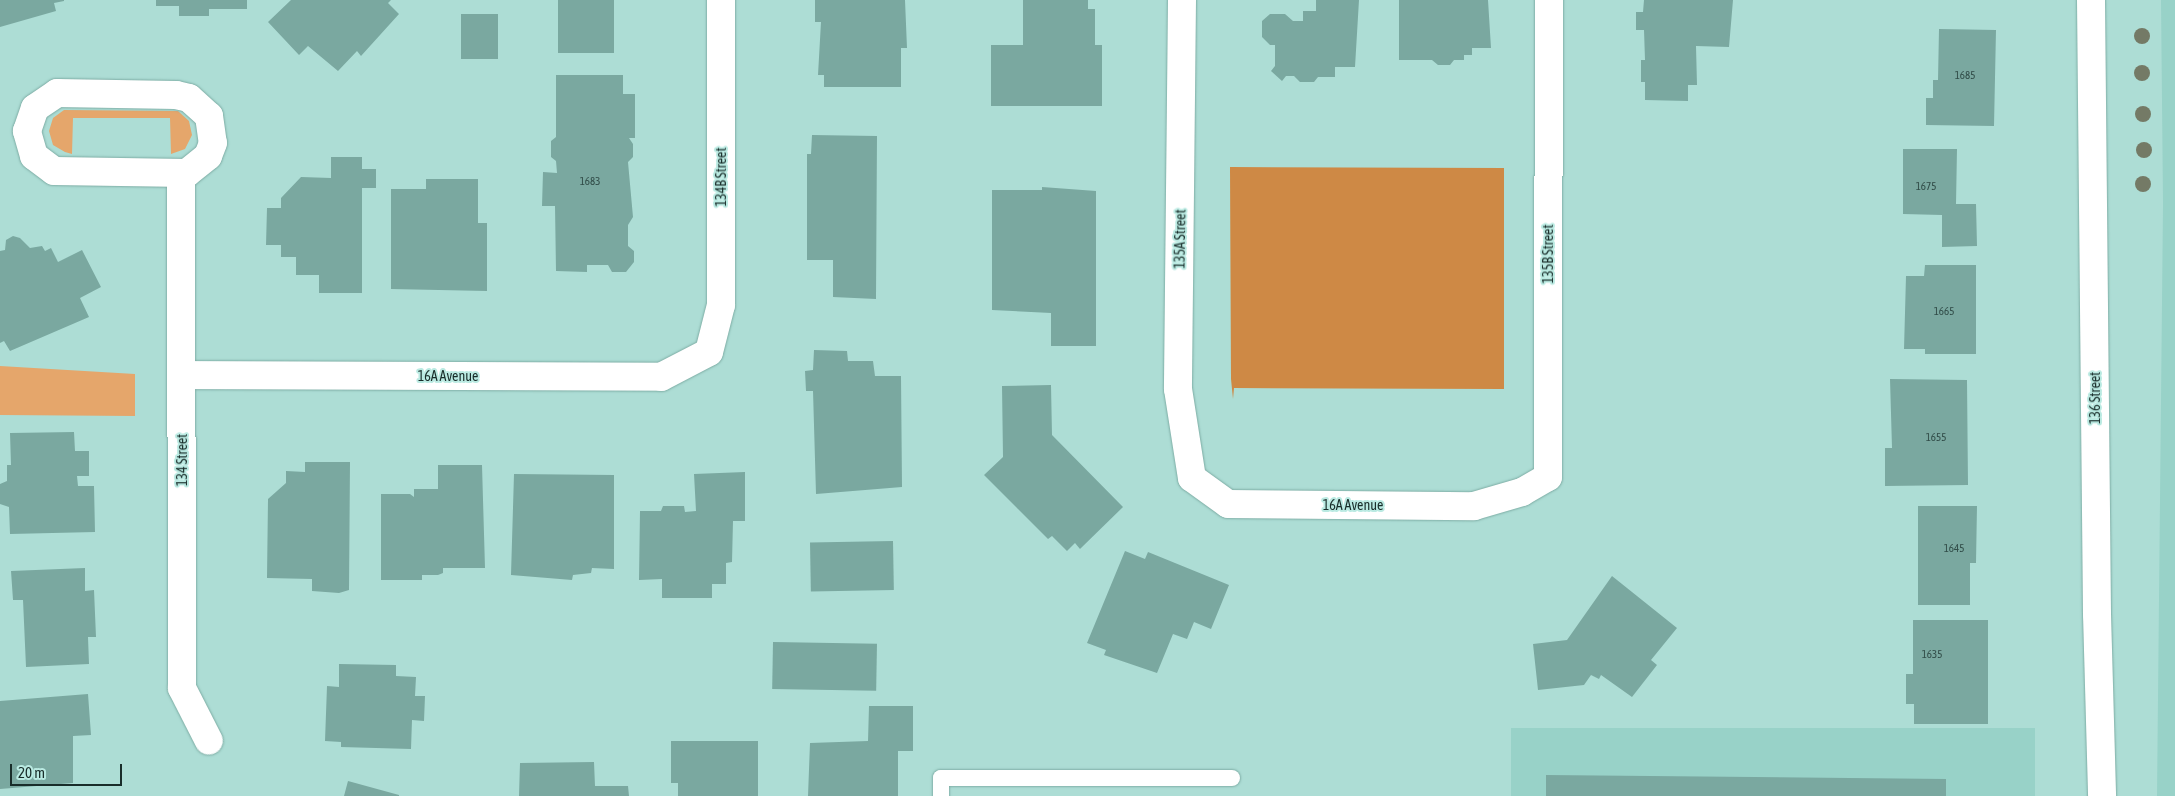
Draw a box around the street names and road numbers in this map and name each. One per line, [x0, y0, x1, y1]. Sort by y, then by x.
street label: 134B Street [713, 147, 729, 207]
street label: 135A Street [1171, 209, 1189, 269]
street label: 135B Street [1540, 224, 1556, 284]
street label: 16A Avenue [418, 368, 478, 384]
street label: 136 Street [2087, 372, 2103, 424]
street label: 134 Street [174, 434, 190, 486]
street label: 16A Avenue [1323, 497, 1383, 513]

